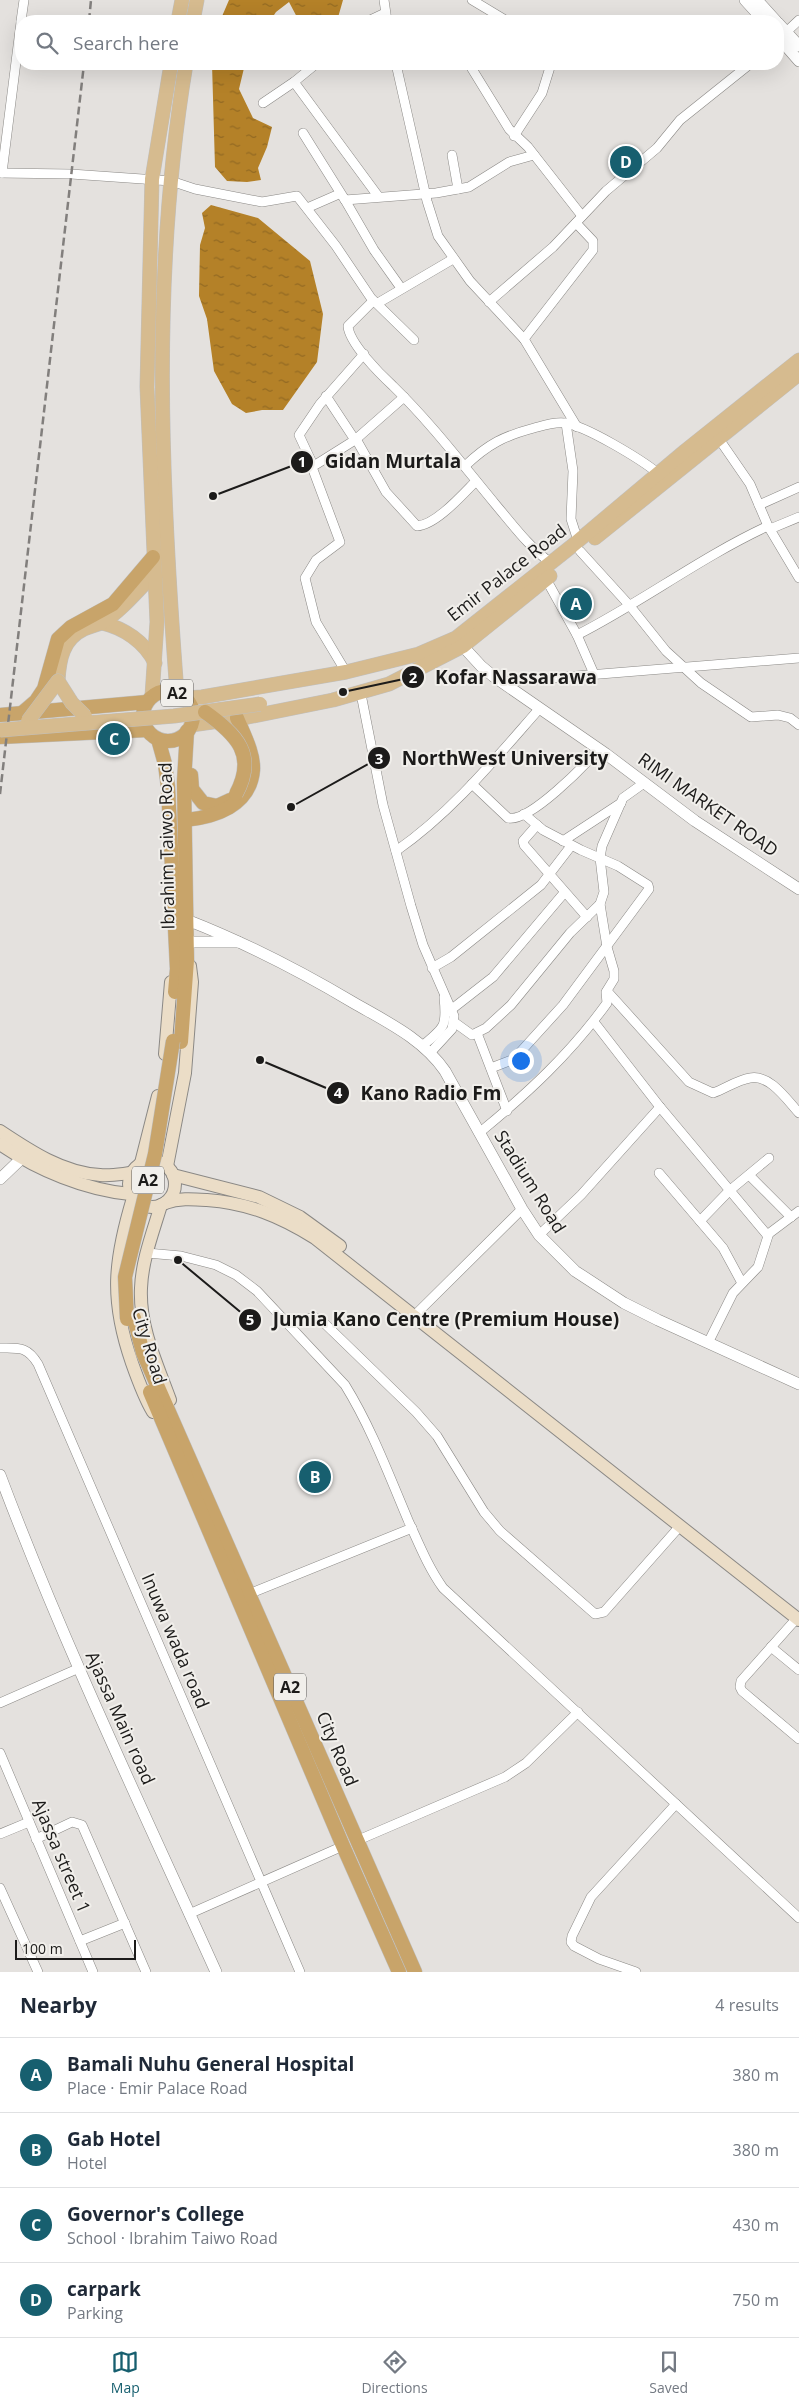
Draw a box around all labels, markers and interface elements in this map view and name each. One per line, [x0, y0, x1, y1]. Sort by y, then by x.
search box [15, 15, 784, 70]
icon: search [33, 29, 61, 57]
text: Search here [73, 30, 179, 56]
pin: D [610, 143, 642, 181]
callout: Gidan Murtala [289, 445, 471, 479]
text: Gidan Murtala [325, 448, 461, 474]
text: 1 [298, 451, 306, 471]
street label: Emir Palace Road [442, 518, 571, 626]
pin: A [560, 585, 592, 623]
callout: Kofar Nassarawa [400, 660, 607, 694]
text: Kofar Nassarawa [435, 664, 597, 690]
text: 2 [409, 667, 418, 687]
road number: A2 [161, 680, 193, 706]
pin: C [98, 720, 130, 758]
callout: NorthWest University [367, 741, 618, 775]
text: NorthWest University [402, 745, 608, 771]
street label: RIMI MARKET ROAD [634, 747, 783, 862]
text: 3 [375, 748, 383, 768]
street label: Ibrahim Taiwo Road [153, 762, 179, 930]
your location [508, 1048, 534, 1074]
callout: Kano Radio Fm [325, 1076, 511, 1110]
text: Kano Radio Fm [361, 1080, 501, 1106]
text: 4 [334, 1082, 343, 1102]
street label: Stadium Road [490, 1125, 572, 1238]
road number: A2 [132, 1166, 164, 1194]
callout: Jumia Kano Centre (Premium House) [238, 1303, 629, 1337]
street label: City Road [127, 1304, 173, 1387]
text: Jumia Kano Centre (Premium House) [271, 1306, 619, 1332]
text: 5 [246, 1309, 254, 1329]
pin: B [299, 1458, 331, 1496]
street label: Inuwa wada road [137, 1569, 215, 1712]
street label: Ajassa Main road [81, 1647, 161, 1788]
road number: A2 [274, 1674, 306, 1700]
street label: City Road [311, 1708, 364, 1790]
street label: Ajassa street 1 [27, 1795, 97, 1916]
scale bar [15, 1937, 136, 1960]
text: 100 m [22, 1939, 63, 1958]
text: Nearby [20, 1991, 97, 2019]
text: 4 results [715, 1994, 779, 2016]
text: Bamali Nuhu General Hospital [67, 2051, 354, 2077]
text: A [30, 2064, 42, 2086]
text: 380 m [733, 2064, 779, 2086]
text: Place · Emir Palace Road [67, 2077, 248, 2099]
text: Gab Hotel [67, 2126, 161, 2152]
text: B [31, 2139, 41, 2161]
text: 380 m [733, 2139, 779, 2161]
text: Hotel [67, 2152, 107, 2174]
text: Governor's College [67, 2201, 244, 2227]
text: C [31, 2214, 41, 2236]
text: 430 m [733, 2214, 779, 2236]
text: School · Ibrahim Taiwo Road [67, 2227, 278, 2249]
text: carpark [67, 2276, 141, 2302]
text: D [30, 2289, 42, 2311]
text: 750 m [733, 2289, 779, 2311]
text: Parking [67, 2302, 123, 2324]
tab: Map [111, 2348, 140, 2397]
tab: Directions [361, 2348, 428, 2397]
tab: Saved [649, 2348, 688, 2397]

